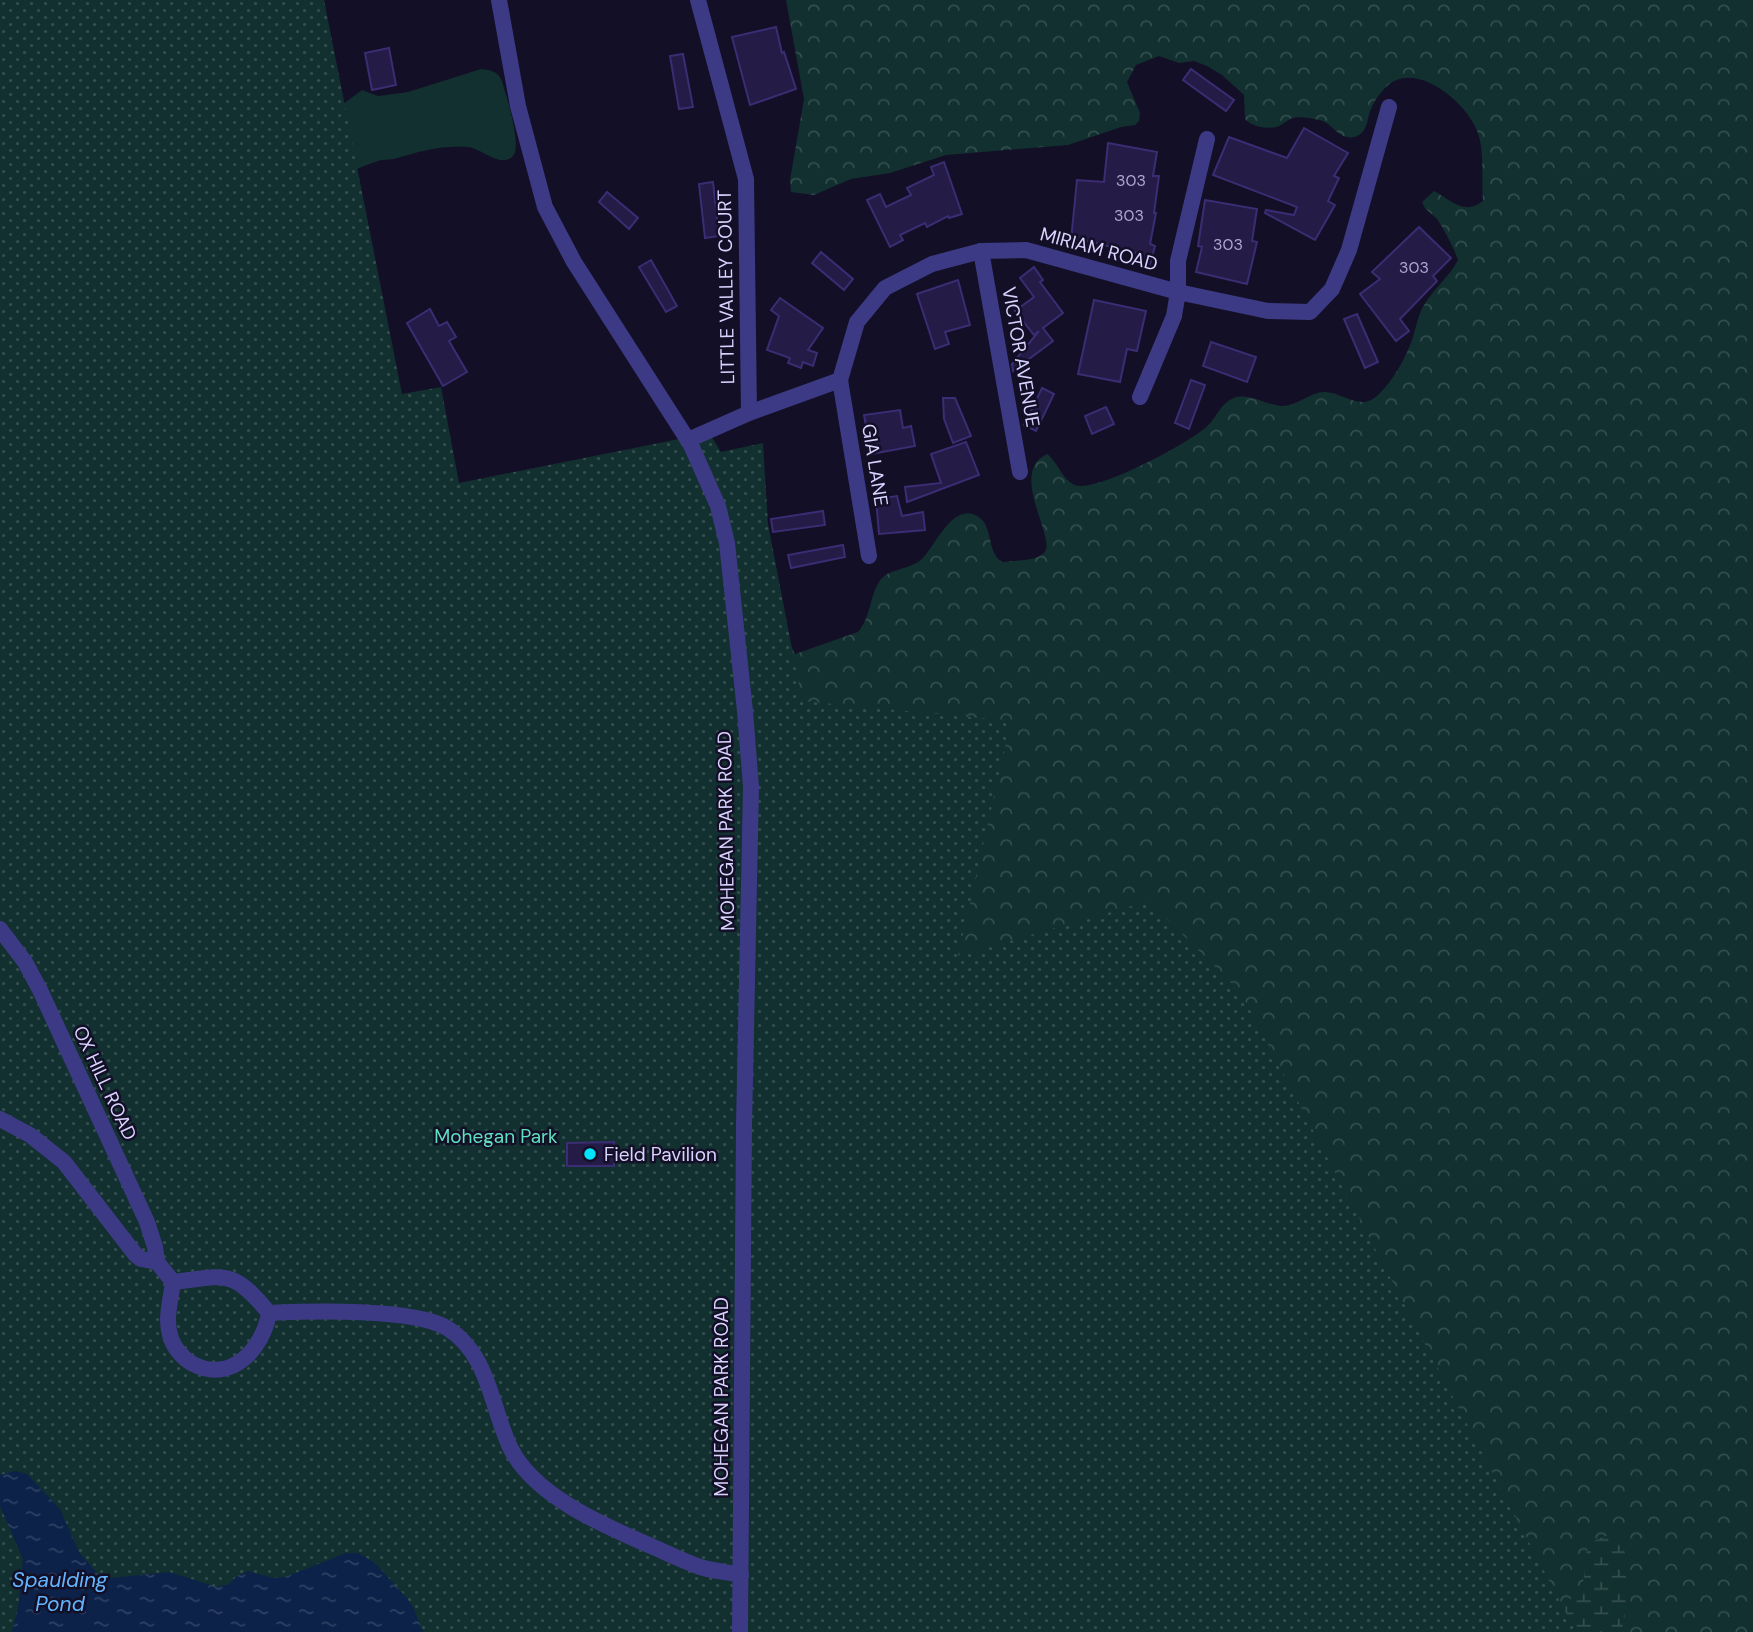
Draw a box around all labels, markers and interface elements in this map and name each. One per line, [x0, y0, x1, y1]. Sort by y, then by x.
house number: 303 [1116, 170, 1146, 191]
street label: LITTLE VALLEY COURT [712, 189, 740, 385]
house number: 303 [1114, 205, 1144, 226]
street label: MIRIAM ROAD [1038, 221, 1160, 277]
house number: 303 [1213, 234, 1243, 255]
house number: 303 [1399, 257, 1429, 278]
street label: VICTOR AVENUE [996, 285, 1046, 429]
street label: GIA LANE [856, 422, 894, 508]
street label: MOHEGAN PARK ROAD [712, 731, 740, 931]
street label: OX HILL ROAD [68, 1022, 142, 1144]
park label: Mohegan Park [434, 1124, 558, 1149]
place label: Field Pavilion [604, 1142, 717, 1167]
marker: Field Pavilion [582, 1146, 598, 1162]
street label: MOHEGAN PARK ROAD [709, 1297, 734, 1497]
water label: Spaulding Pond [12, 1566, 108, 1618]

